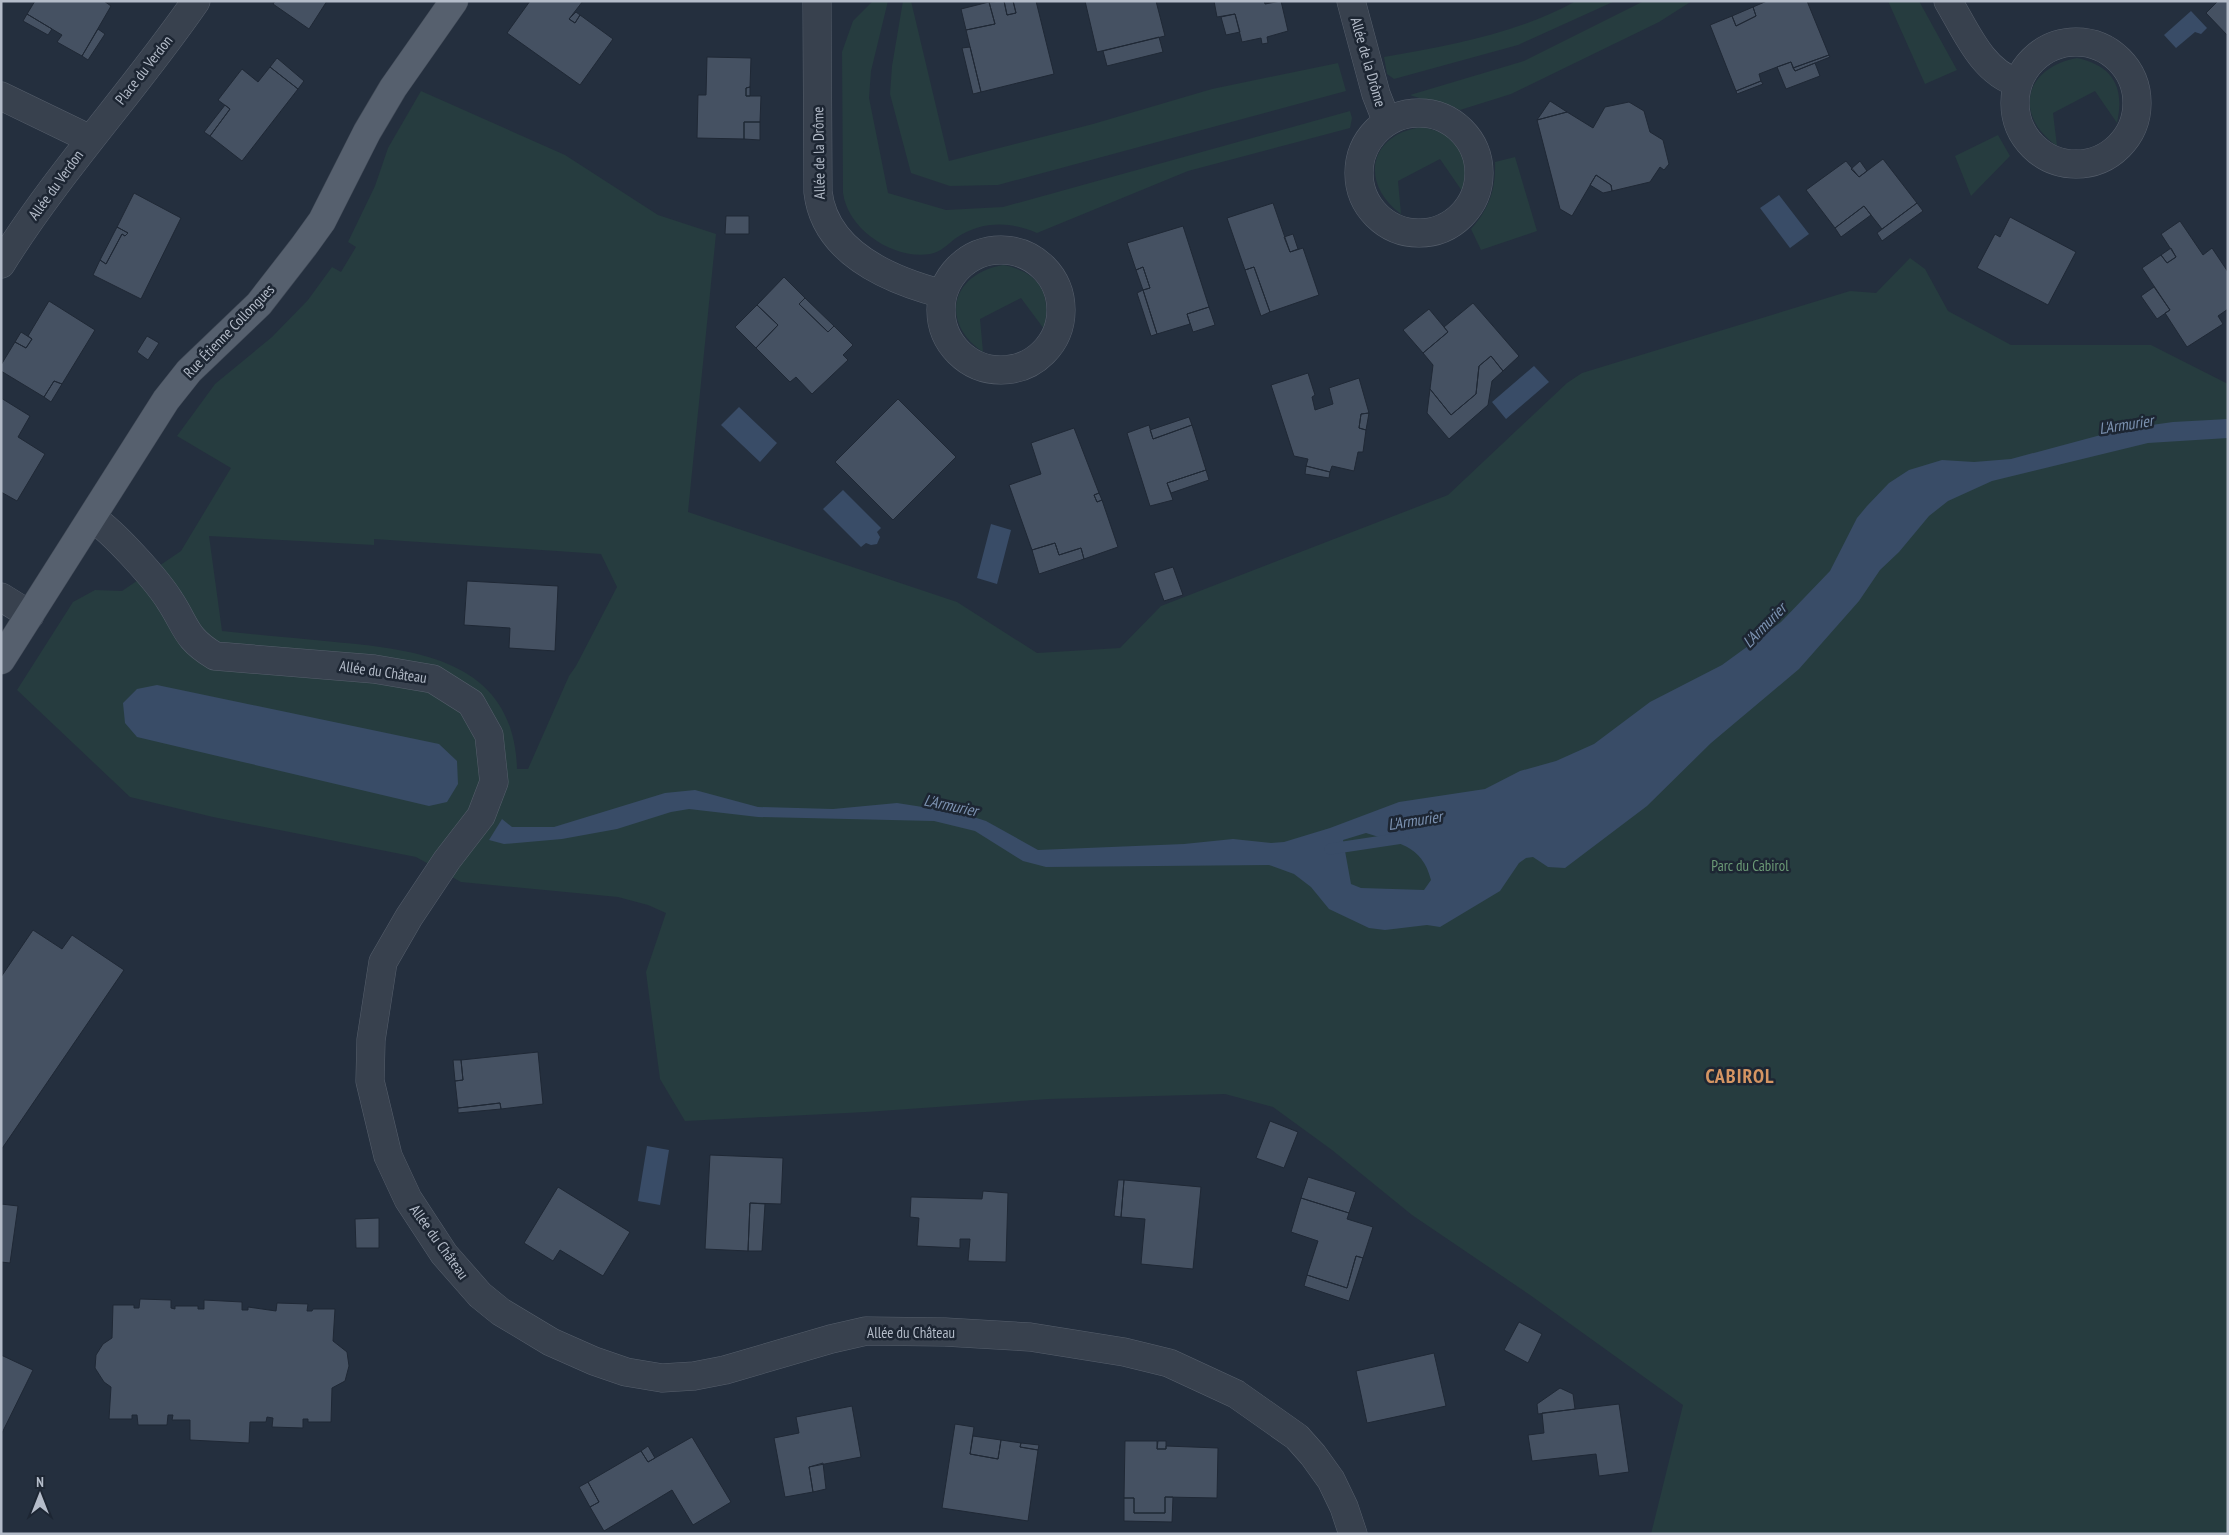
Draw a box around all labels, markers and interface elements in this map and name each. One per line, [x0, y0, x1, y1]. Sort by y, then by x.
street label: Allée de la Drôme [1347, 15, 1390, 109]
street label: Place du Verdon [111, 31, 177, 108]
street label: Allée de la Drôme [808, 107, 829, 199]
street label: Allée du Verdon [24, 146, 87, 223]
street label: Rue Étienne Collongues [179, 280, 278, 381]
water label: L'Armurier [2098, 409, 2157, 438]
water label: L'Armurier [1738, 597, 1792, 652]
street label: Allée du Château [338, 656, 428, 687]
water label: L'Armurier [922, 790, 982, 821]
water label: L'Armurier [1387, 805, 1446, 834]
park label: Parc du Cabirol [1711, 856, 1789, 875]
district label: CABIROL [1705, 1063, 1775, 1089]
street label: Allée du Château [406, 1201, 473, 1283]
street label: Allée du Château [867, 1323, 955, 1342]
north arrow [15, 1470, 65, 1520]
text: N [36, 1473, 44, 1491]

